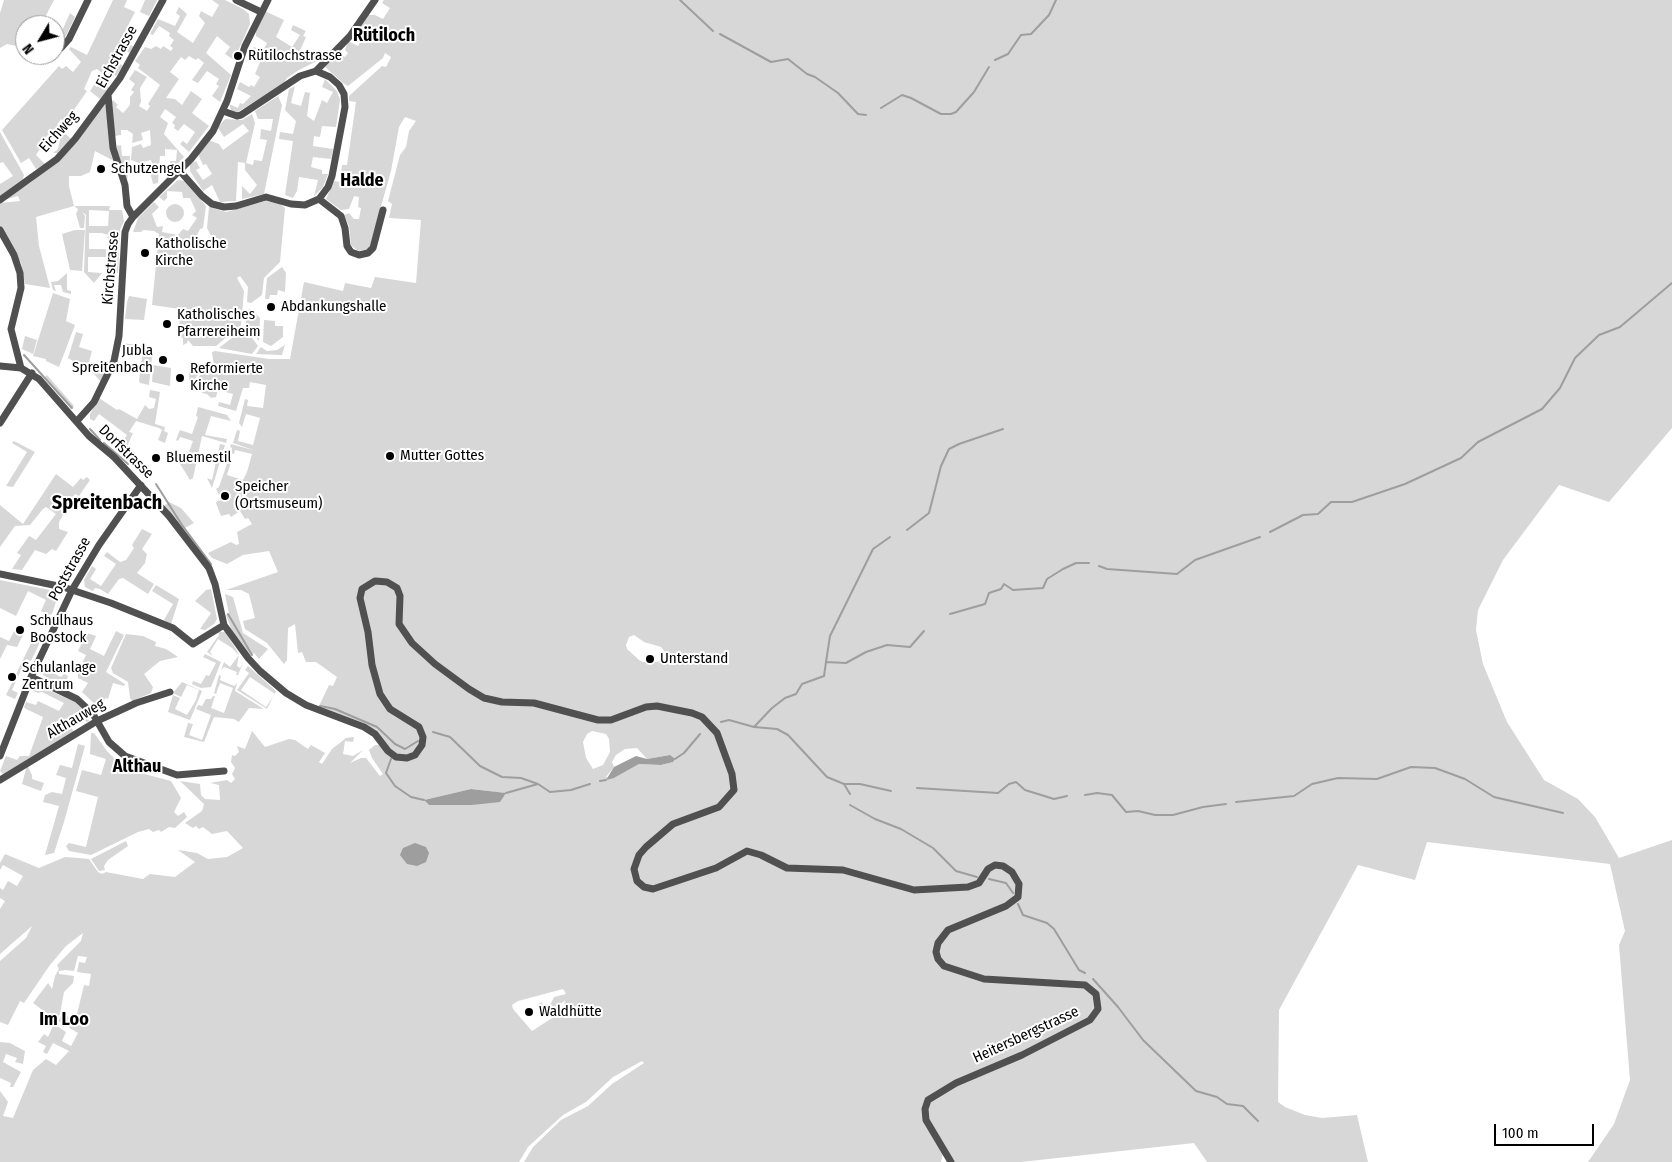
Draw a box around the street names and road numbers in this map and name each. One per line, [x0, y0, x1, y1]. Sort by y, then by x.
street label: Eichstrasse [93, 23, 141, 91]
street label: Eichweg [36, 108, 82, 156]
street label: Kirchstrasse [99, 230, 123, 306]
street label: Dorfstrasse [95, 421, 157, 483]
street label: Poststrasse [45, 534, 95, 604]
street label: Althauweg [44, 695, 108, 743]
street label: Heitersbergstrasse [970, 1003, 1082, 1067]

